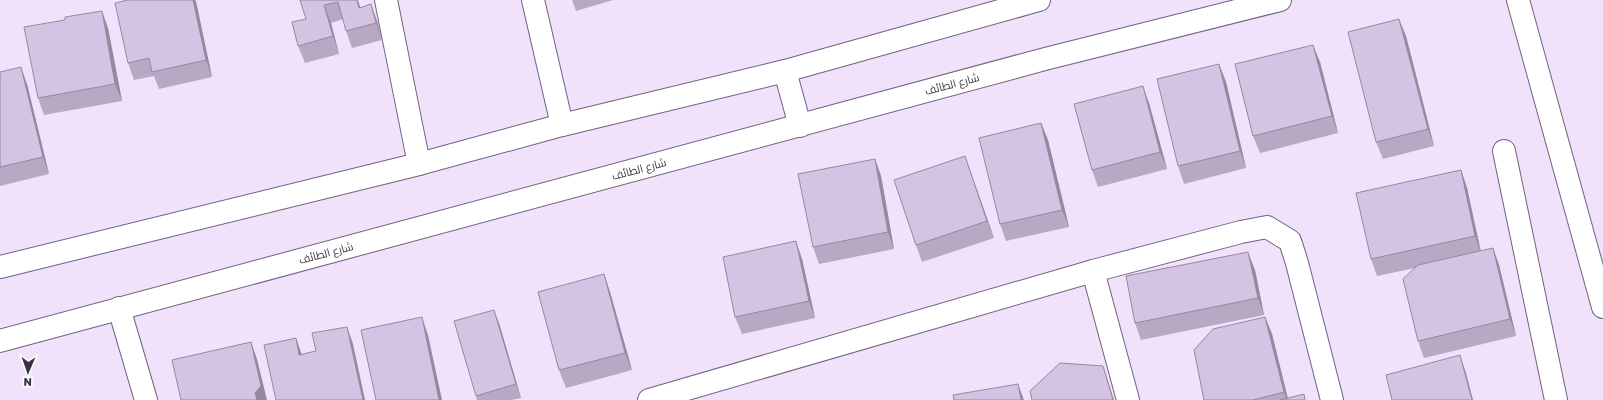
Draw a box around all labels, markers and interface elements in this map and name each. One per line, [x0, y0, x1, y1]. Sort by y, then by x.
street label: شارع الطائف [923, 70, 981, 99]
street label: شارع الطائف [610, 155, 668, 184]
street label: شارع الطائف [297, 239, 355, 268]
north arrow [8, 352, 48, 392]
text: N [23, 376, 32, 389]

